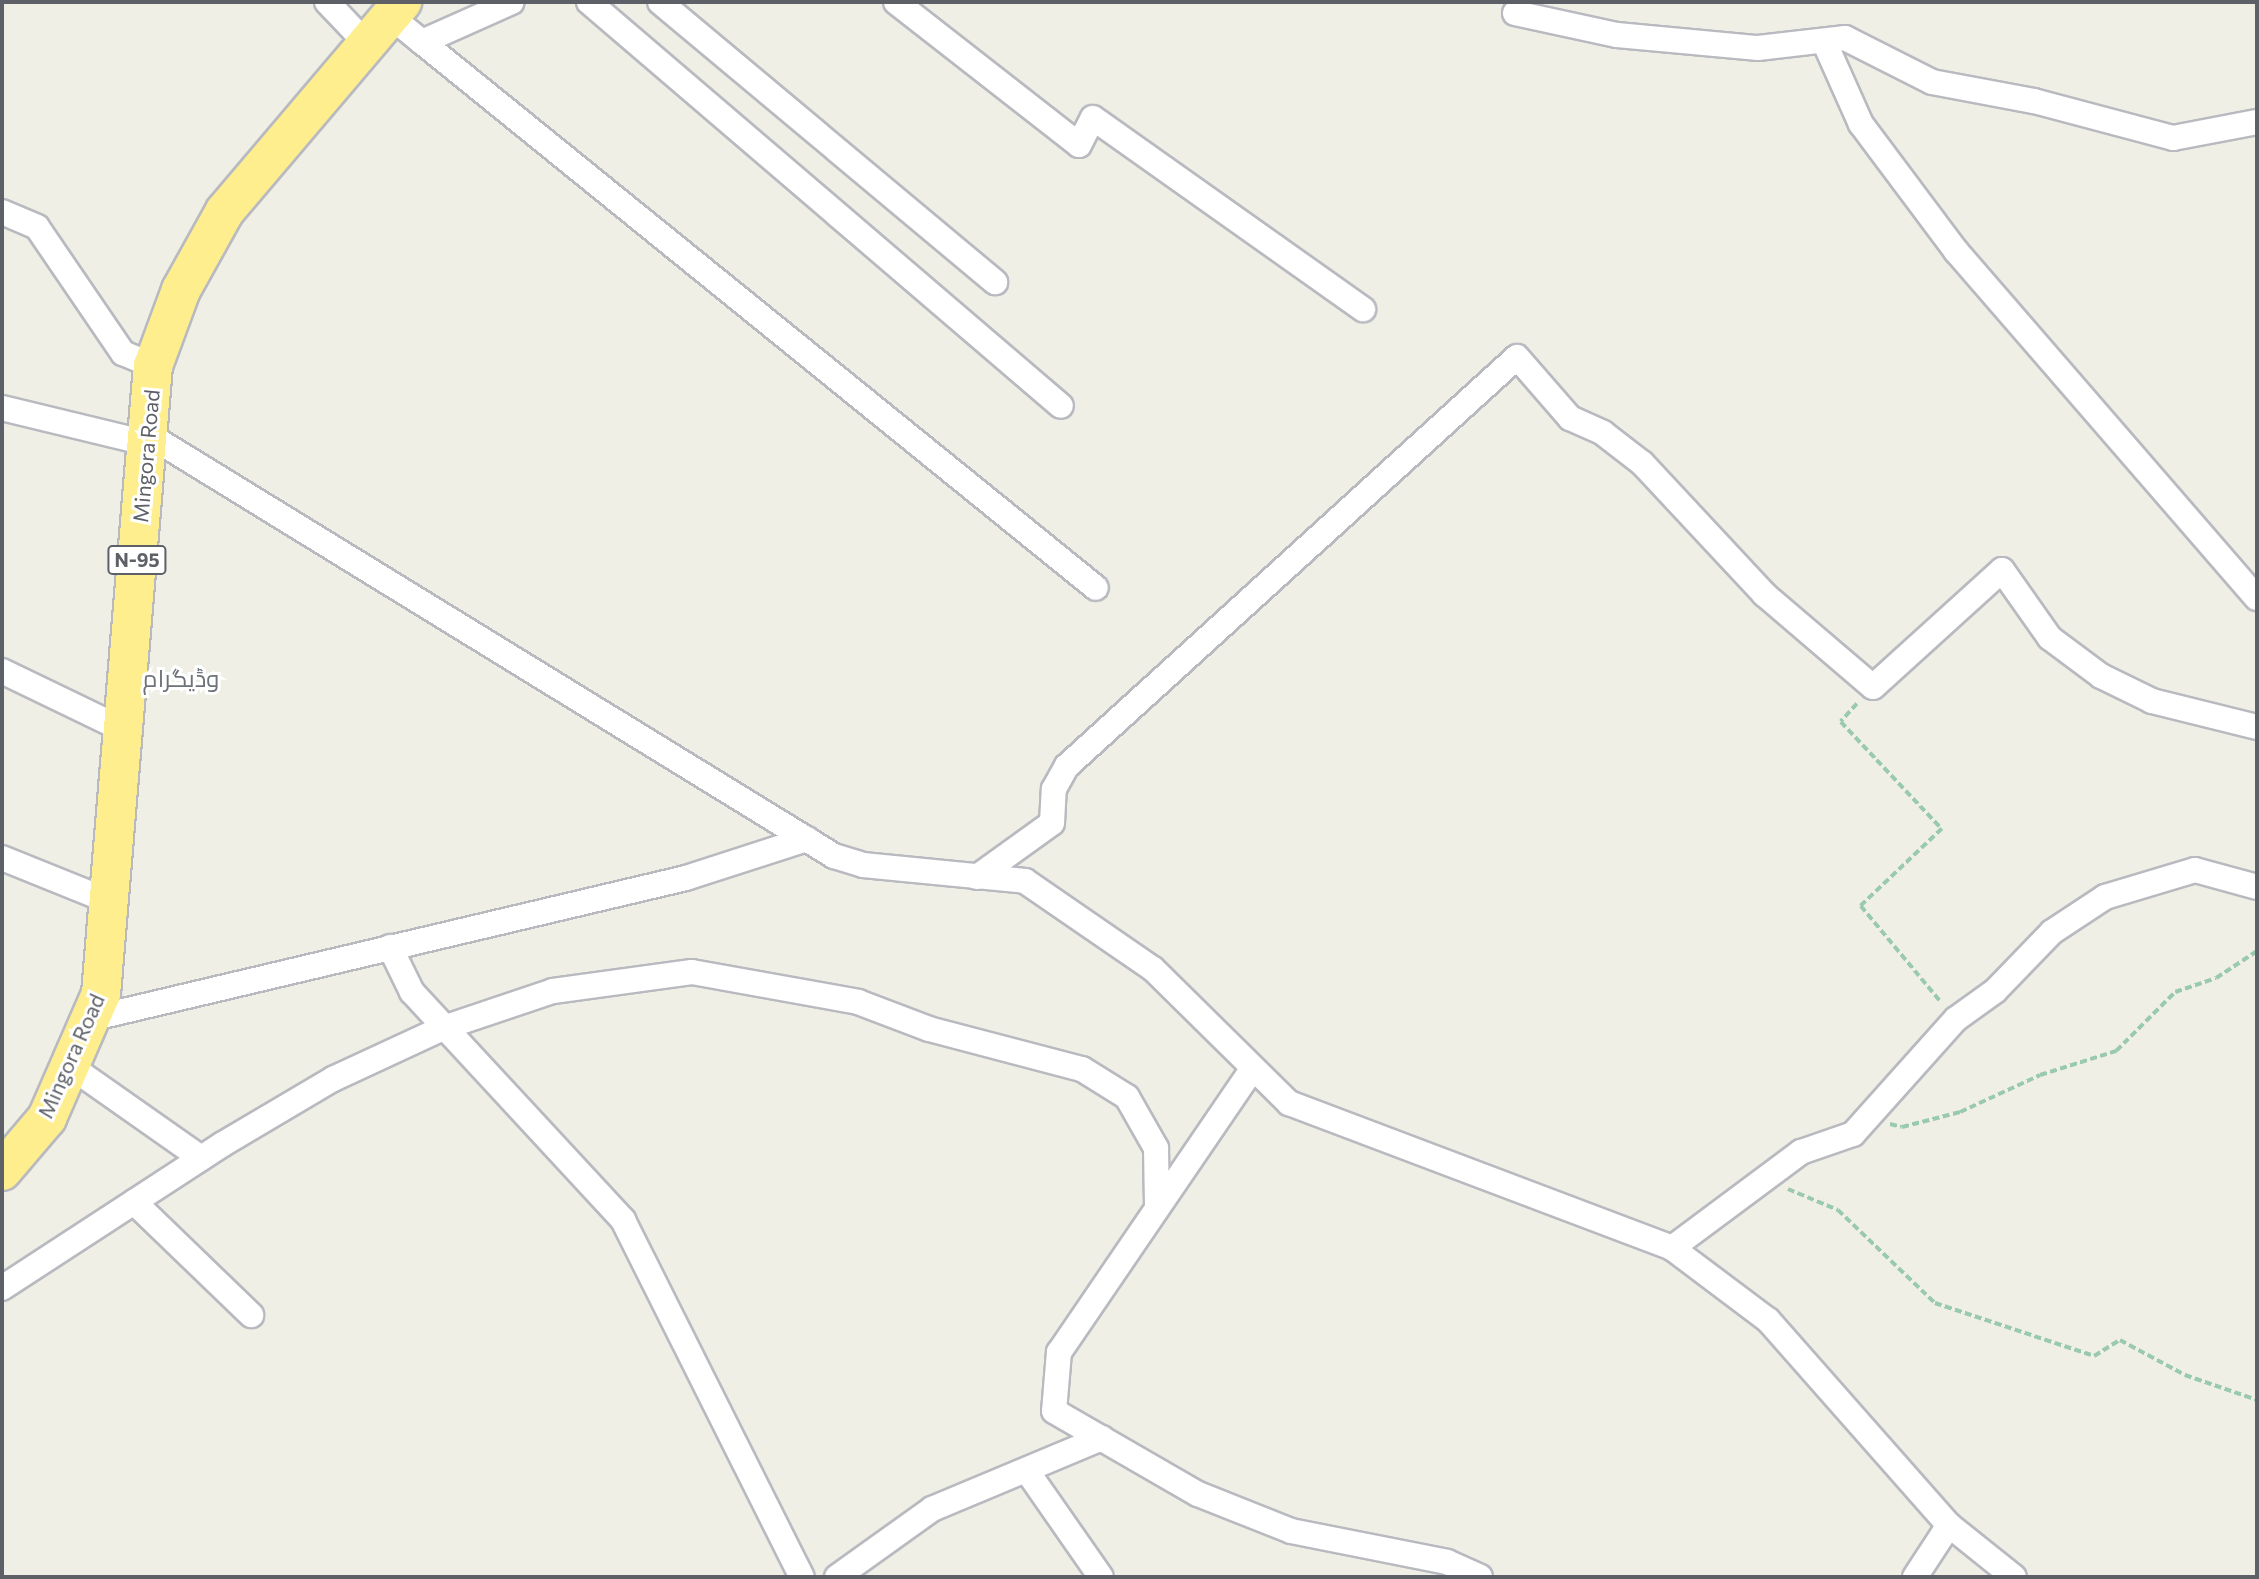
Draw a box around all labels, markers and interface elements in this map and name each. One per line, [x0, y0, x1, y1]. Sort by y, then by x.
street label: Mingora Road [128, 388, 164, 524]
road number: N-95 [107, 544, 167, 576]
district label: وڈیگرام [143, 664, 219, 692]
street label: Mingora Road [32, 990, 110, 1122]

